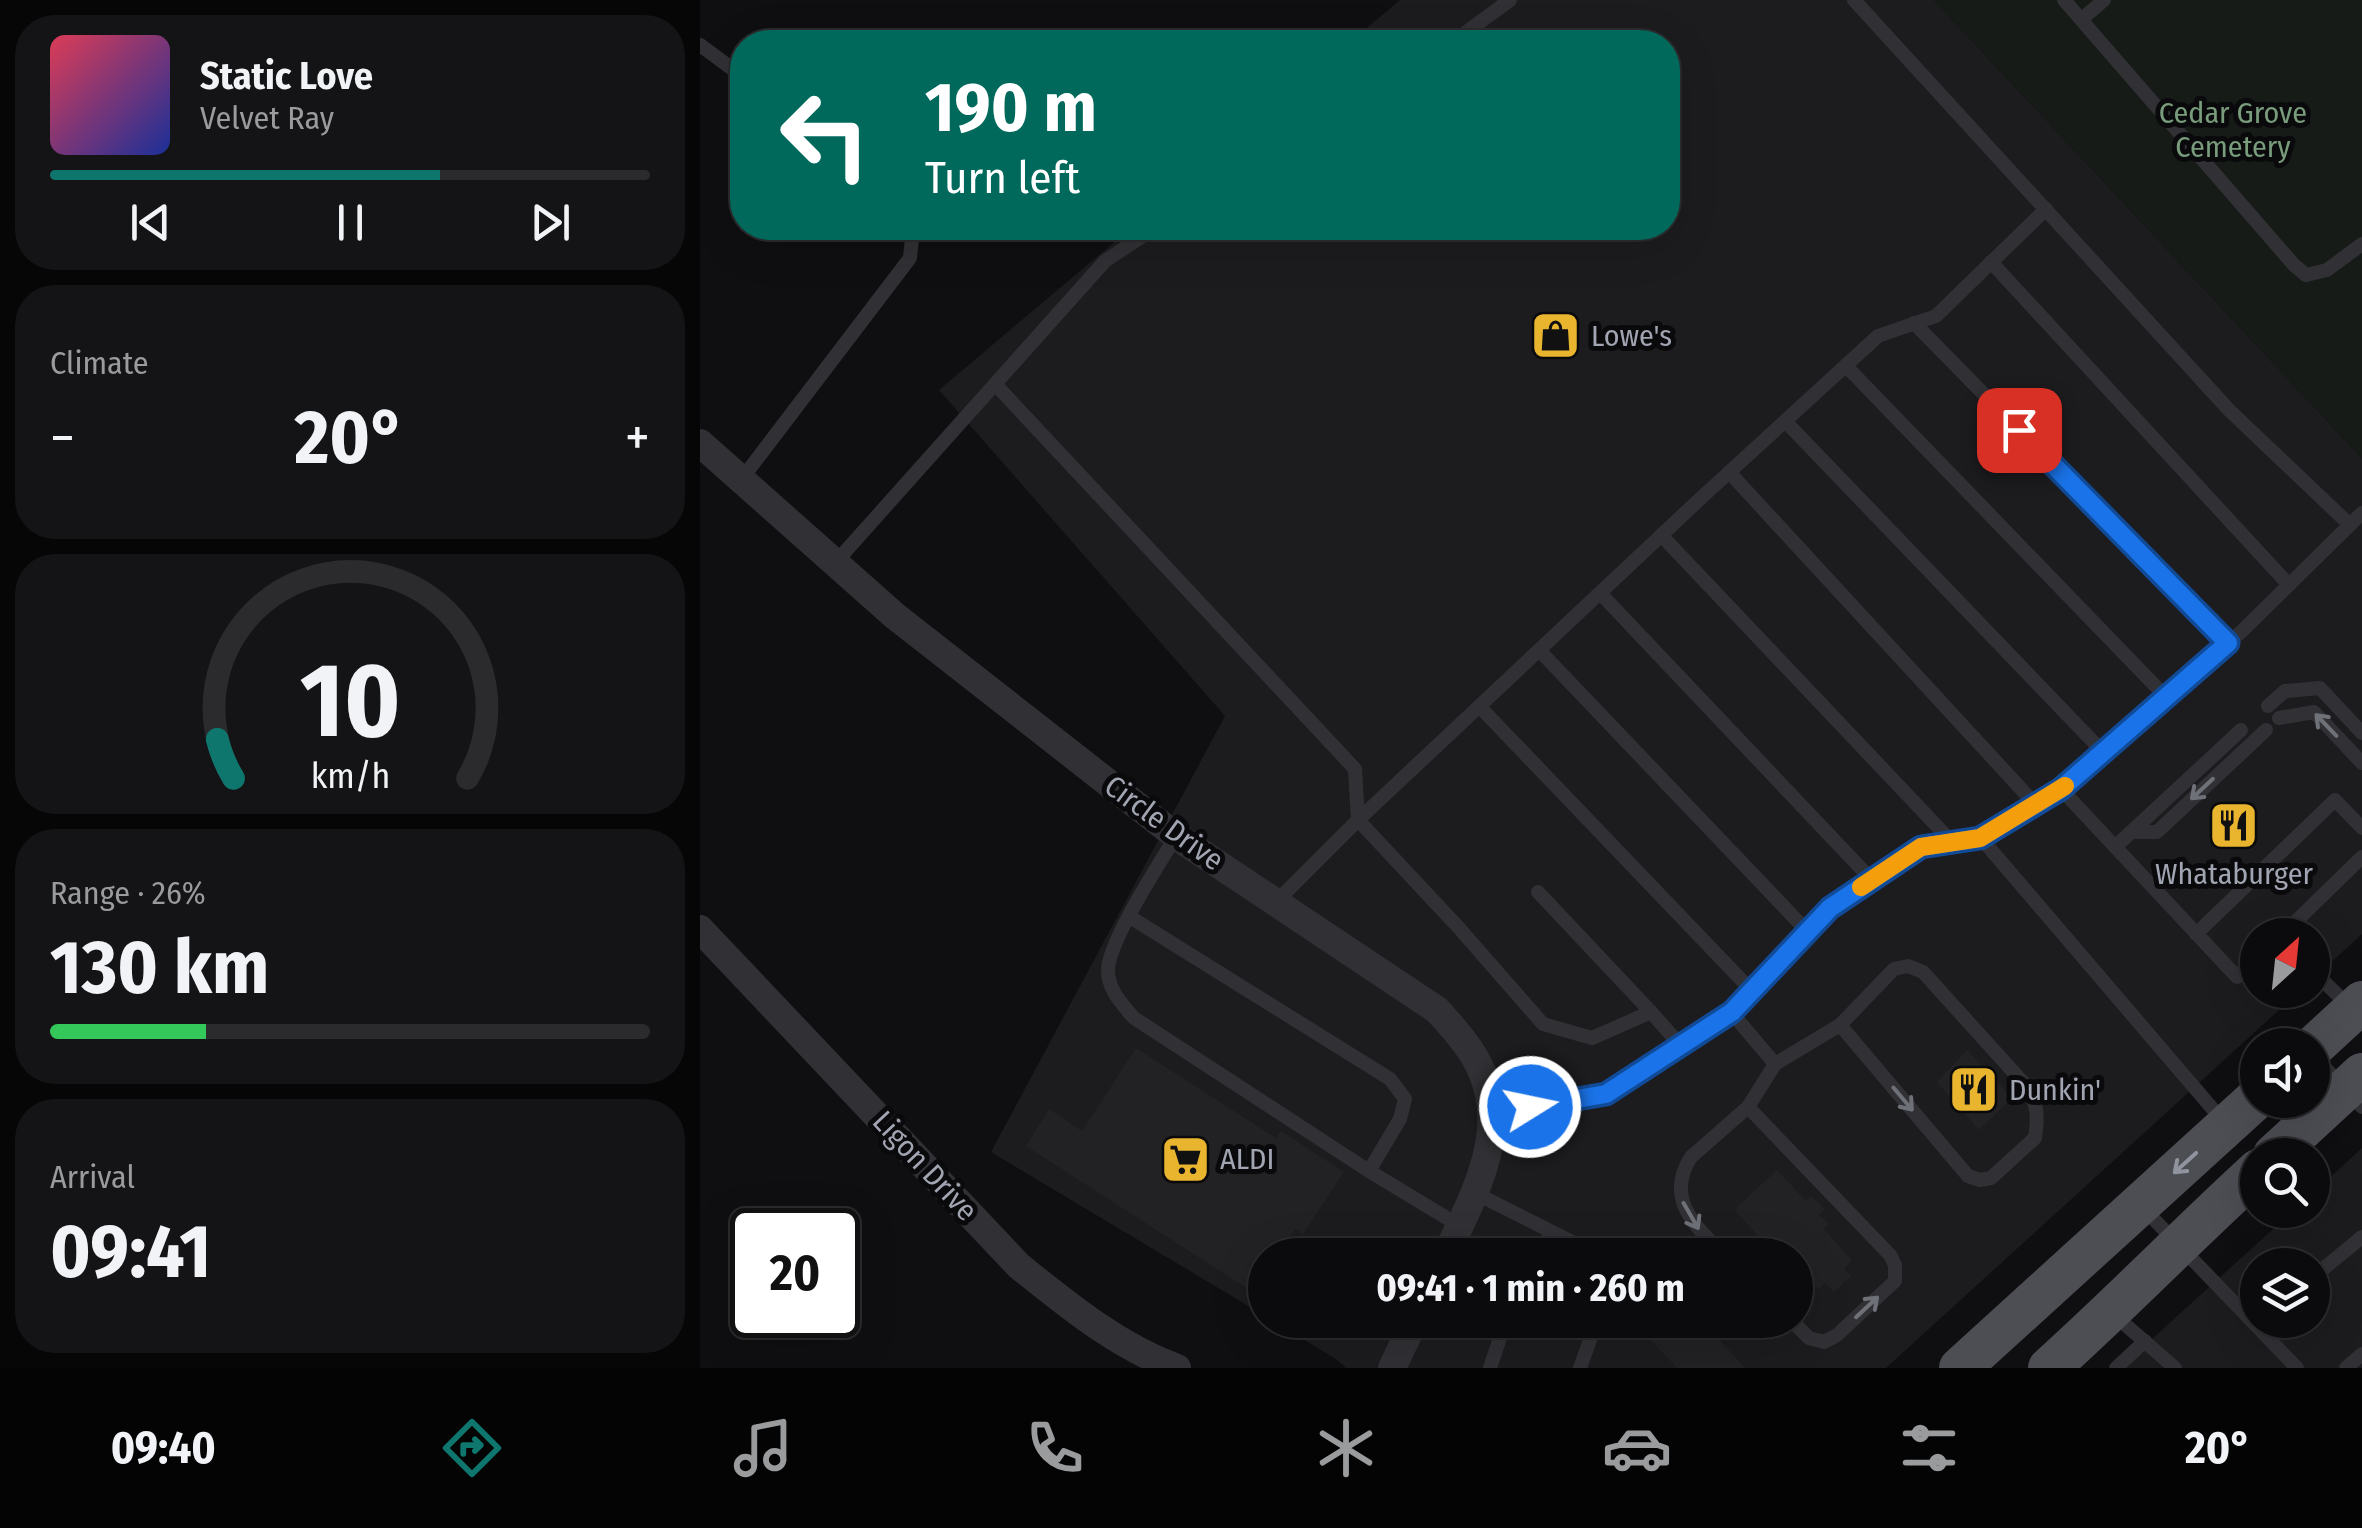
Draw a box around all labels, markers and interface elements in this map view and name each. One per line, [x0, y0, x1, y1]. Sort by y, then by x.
text: Static Love [200, 53, 373, 99]
text: 190 m [925, 66, 1097, 150]
icon: left [760, 70, 890, 200]
park label: Cedar Grove Cemetery [2159, 95, 2307, 165]
text: Velvet Ray [200, 99, 334, 137]
text: Turn left [925, 151, 1080, 205]
icon: previous [123, 195, 178, 250]
icon: pause [323, 195, 378, 250]
icon: next [523, 195, 578, 250]
shop icon: Lowe's [1530, 310, 1582, 362]
place label: Lowe's [1591, 318, 1672, 354]
text: Climate [50, 344, 149, 382]
pin [1977, 388, 2062, 473]
text: 20° [295, 393, 405, 483]
icon: arrive [1992, 403, 2047, 458]
text: − [50, 405, 75, 471]
text: + [625, 405, 650, 471]
text: 10 [300, 639, 400, 764]
one-way arrow [2314, 713, 2338, 737]
text: km/h [310, 755, 390, 797]
street label: Circle Drive [1097, 768, 1231, 878]
one-way arrow [2190, 777, 2216, 801]
restaurant icon: Whataburger [2208, 799, 2260, 851]
place label: Whataburger [2155, 856, 2313, 892]
text: Range · 26% [50, 874, 206, 912]
north arrow [2240, 918, 2330, 1008]
map controls [2240, 918, 2330, 1338]
text: 130 km [50, 923, 269, 1013]
button: sound [2240, 1028, 2330, 1118]
position arrow [1478, 1055, 1582, 1159]
restaurant icon: Dunkin' [1948, 1064, 2000, 1116]
place label: Dunkin' [2009, 1072, 2101, 1108]
one-way arrow [1891, 1086, 1914, 1111]
street label: Ligon Drive [865, 1104, 985, 1228]
supermarket icon: ALDI [1159, 1133, 1211, 1185]
button: search [2240, 1138, 2330, 1228]
place label: ALDI [1220, 1141, 1274, 1177]
one-way arrow [2173, 1151, 2198, 1174]
text: Arrival [50, 1158, 135, 1196]
one-way arrow [1681, 1201, 1701, 1230]
text: 09:41 [50, 1207, 211, 1297]
speed limit sign: 20 [730, 1208, 860, 1338]
button: layers [2240, 1248, 2330, 1338]
text: 09:41 · 1 min · 260 m [1376, 1265, 1685, 1311]
one-way arrow [1855, 1295, 1879, 1319]
icon: directions [437, 1413, 507, 1483]
icon: music [728, 1413, 798, 1483]
icon: phone [1020, 1413, 1090, 1483]
icon: climate [1311, 1413, 1381, 1483]
icon: car [1602, 1413, 1672, 1483]
icon: filters [1894, 1413, 1964, 1483]
text: 09:40 [111, 1421, 216, 1475]
text: 20° [2185, 1421, 2251, 1475]

